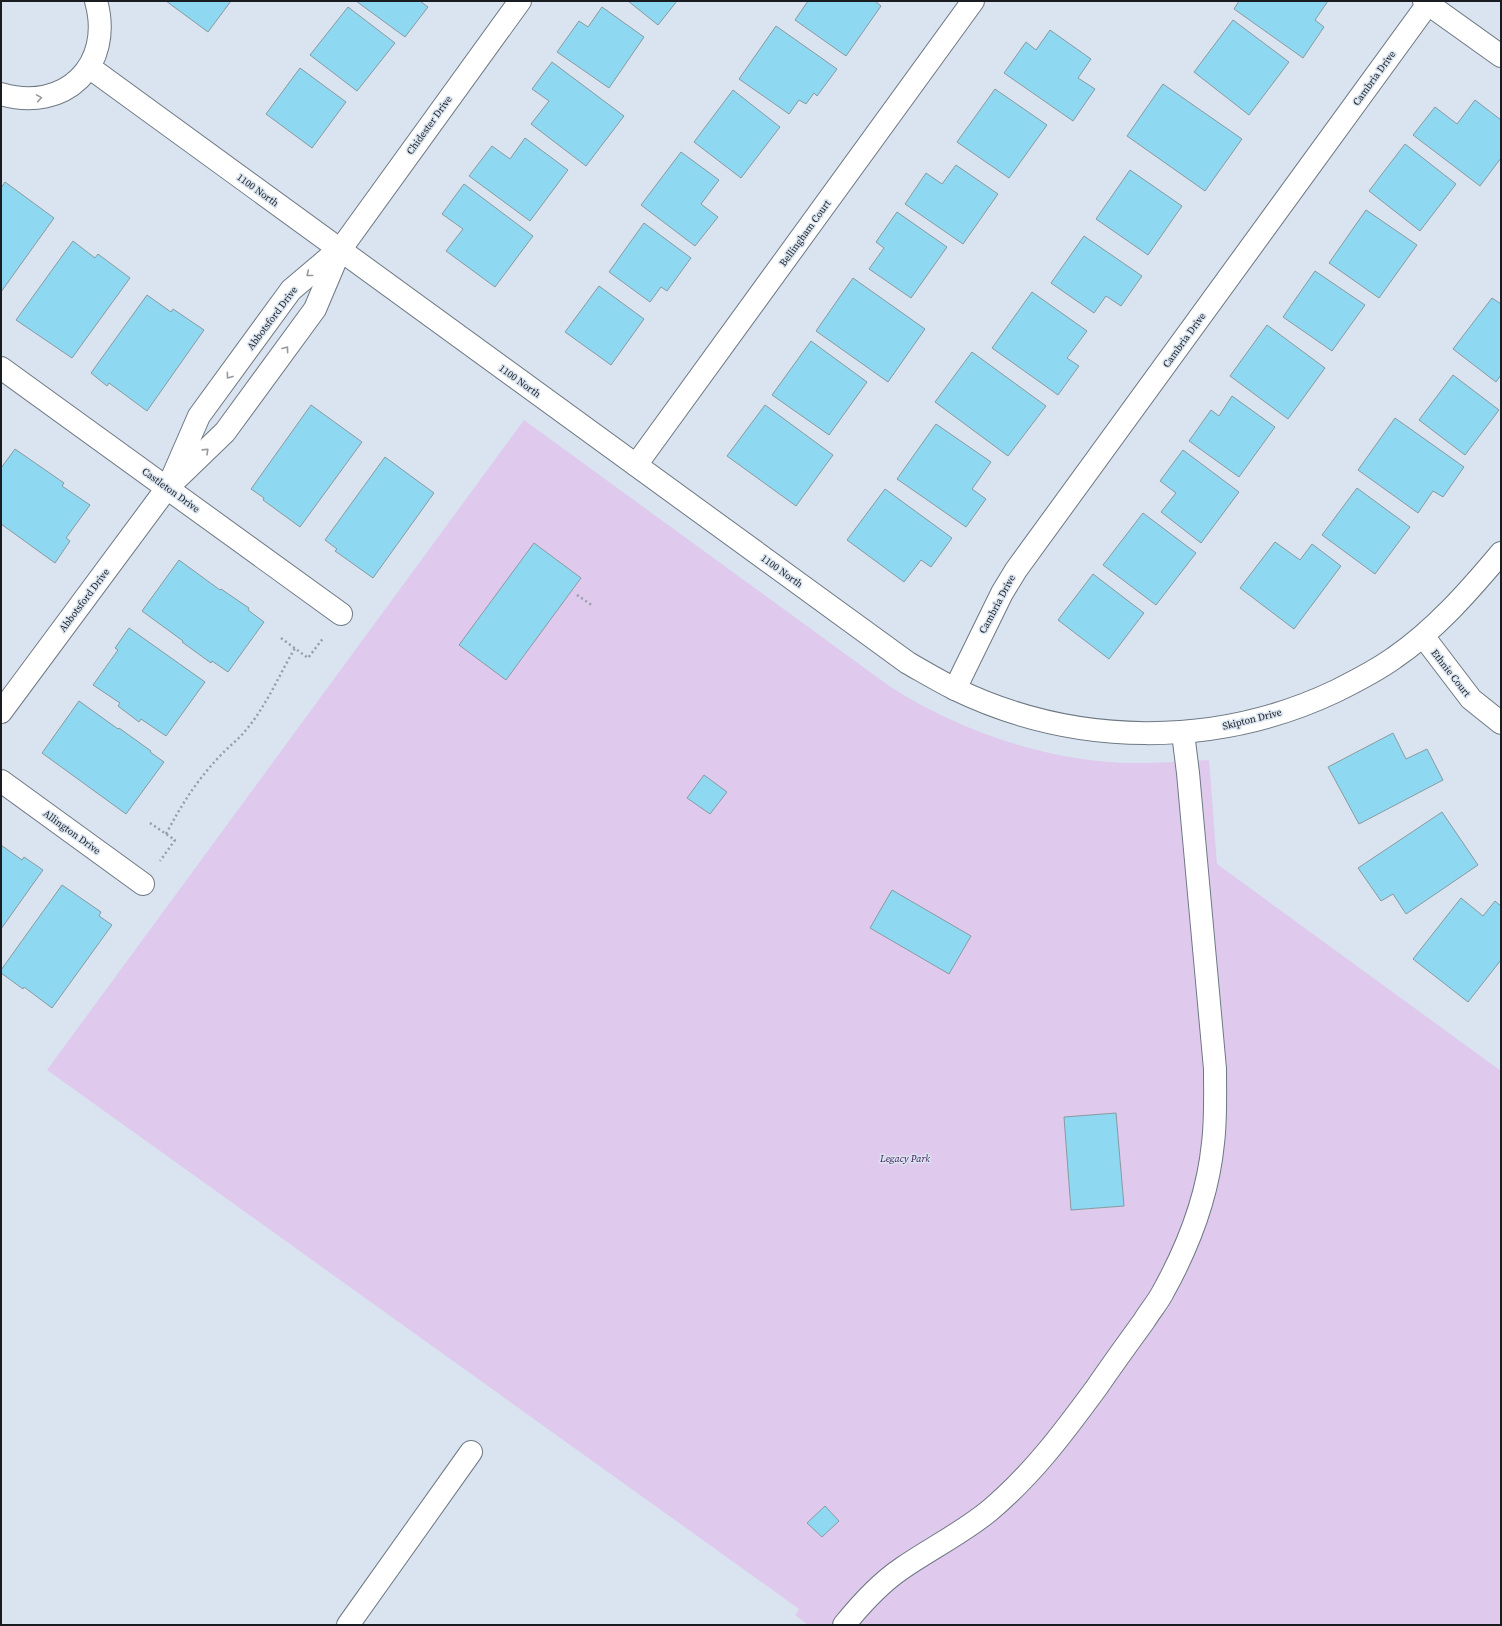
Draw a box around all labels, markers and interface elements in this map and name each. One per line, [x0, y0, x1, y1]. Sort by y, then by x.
street label: Cambria Drive [1350, 48, 1398, 108]
street label: Chidester Drive [403, 93, 455, 157]
one-way arrow [36, 94, 42, 103]
street label: 1100 North [234, 170, 282, 210]
street label: Bellingham Court [777, 197, 834, 269]
one-way arrow [307, 270, 314, 277]
street label: Abbotsford Drive [244, 284, 300, 352]
street label: Cambria Drive [1160, 310, 1208, 370]
one-way arrow [281, 346, 288, 353]
street label: 1100 North [496, 361, 544, 401]
one-way arrow [227, 371, 234, 378]
one-way arrow [201, 448, 209, 456]
street label: Castleton Drive [140, 465, 202, 515]
street label: 1100 North [758, 551, 806, 591]
street label: Abbotsford Drive [56, 566, 112, 634]
street label: Cambria Drive [976, 572, 1018, 636]
street label: Ethnie Court [1428, 647, 1474, 700]
street label: Skipton Drive [1221, 705, 1283, 733]
street label: Allington Drive [41, 807, 103, 857]
park label: Legacy Park [879, 1152, 930, 1165]

